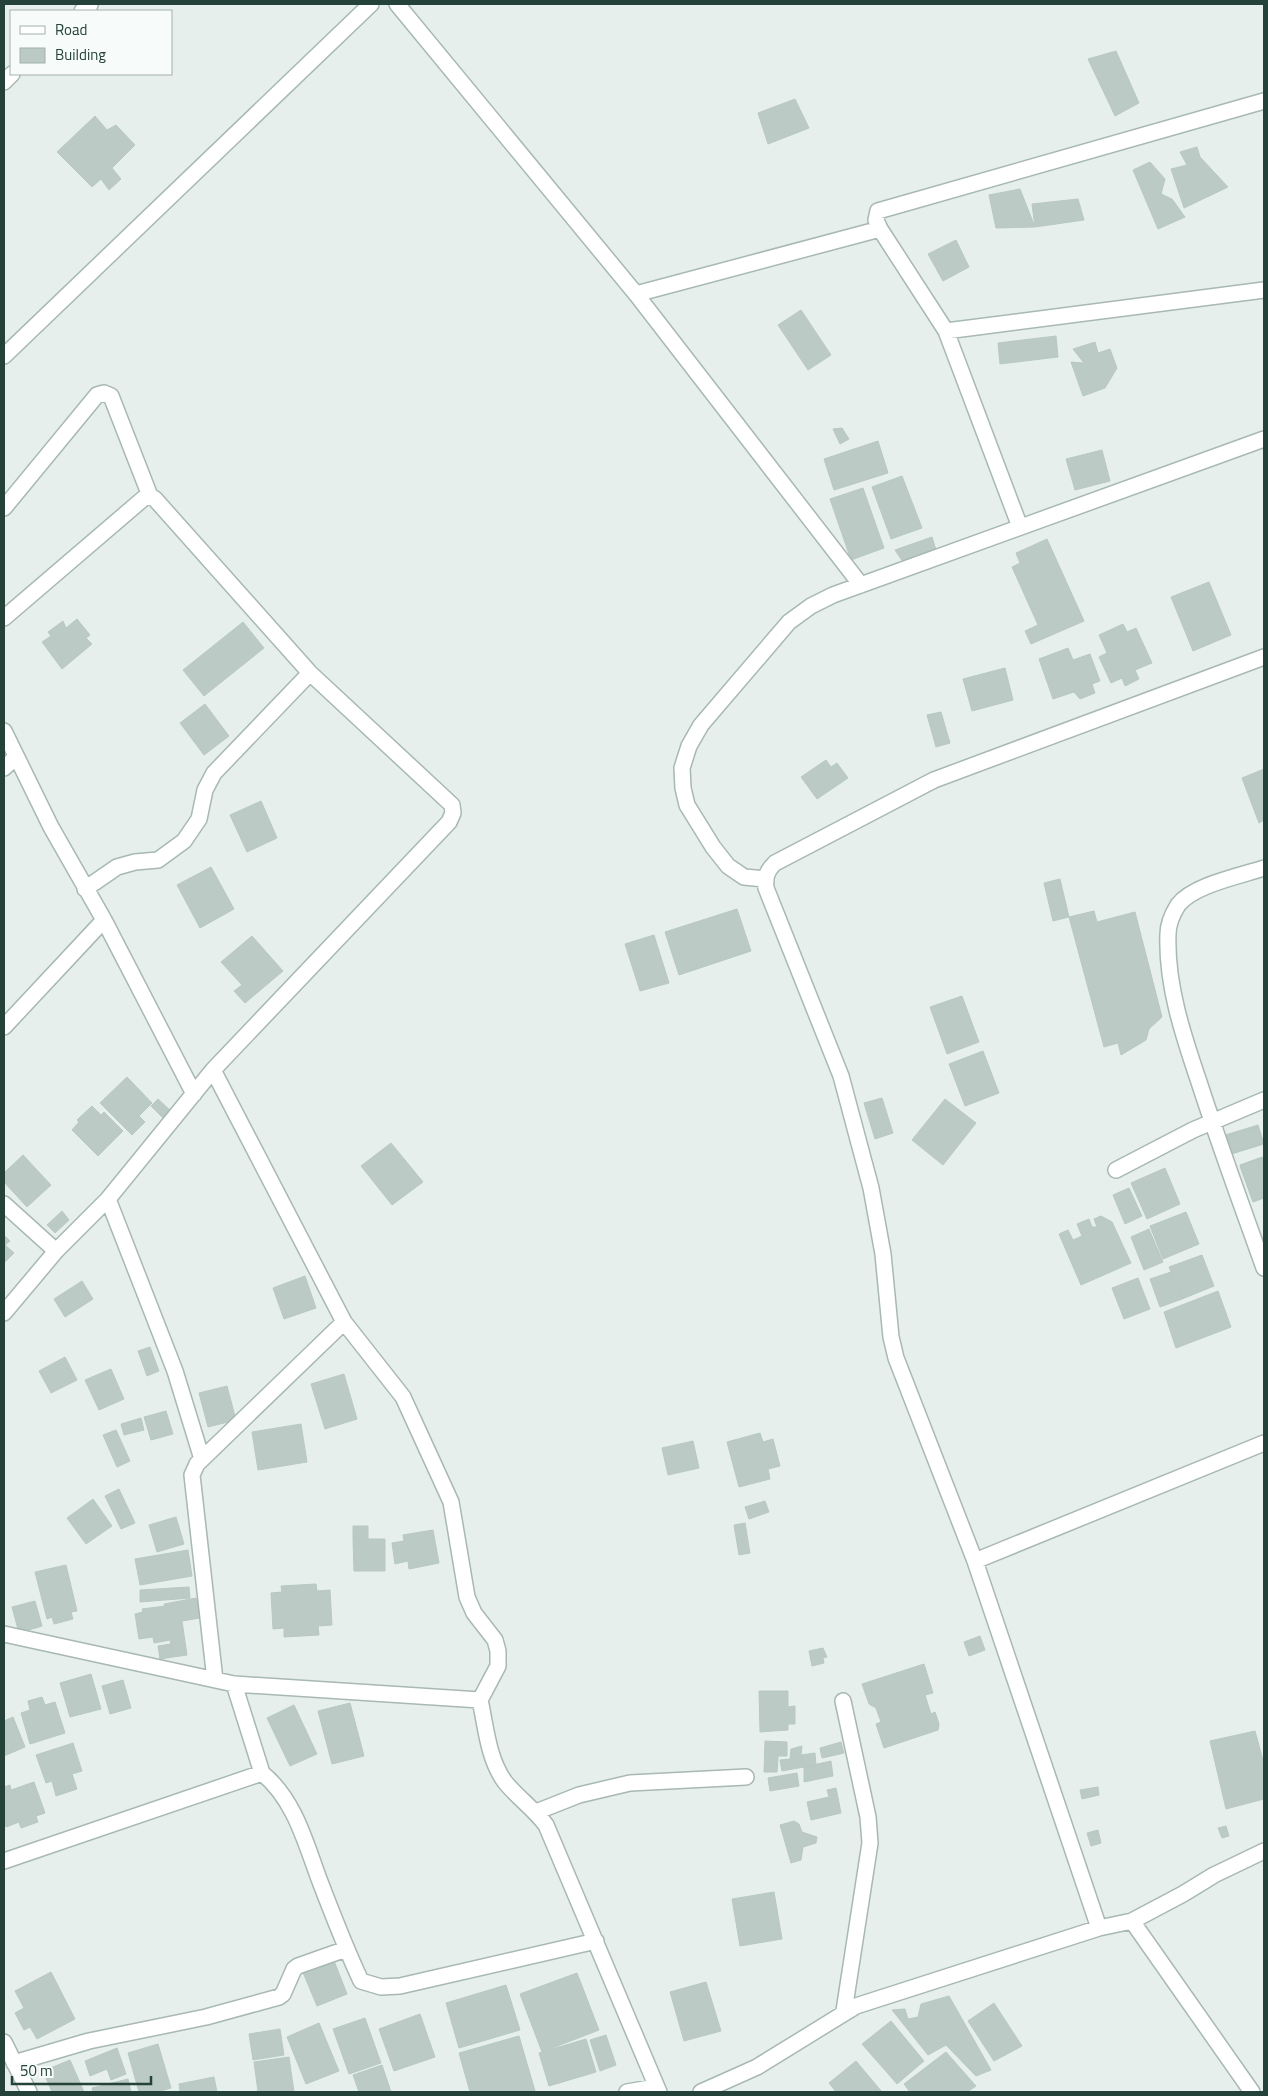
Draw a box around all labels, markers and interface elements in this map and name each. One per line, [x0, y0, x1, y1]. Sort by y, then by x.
legend [10, 10, 172, 75]
text: Road [55, 18, 87, 41]
text: Building [55, 43, 106, 66]
scale bar [12, 2054, 151, 2086]
text: 50 m [20, 2059, 53, 2082]

